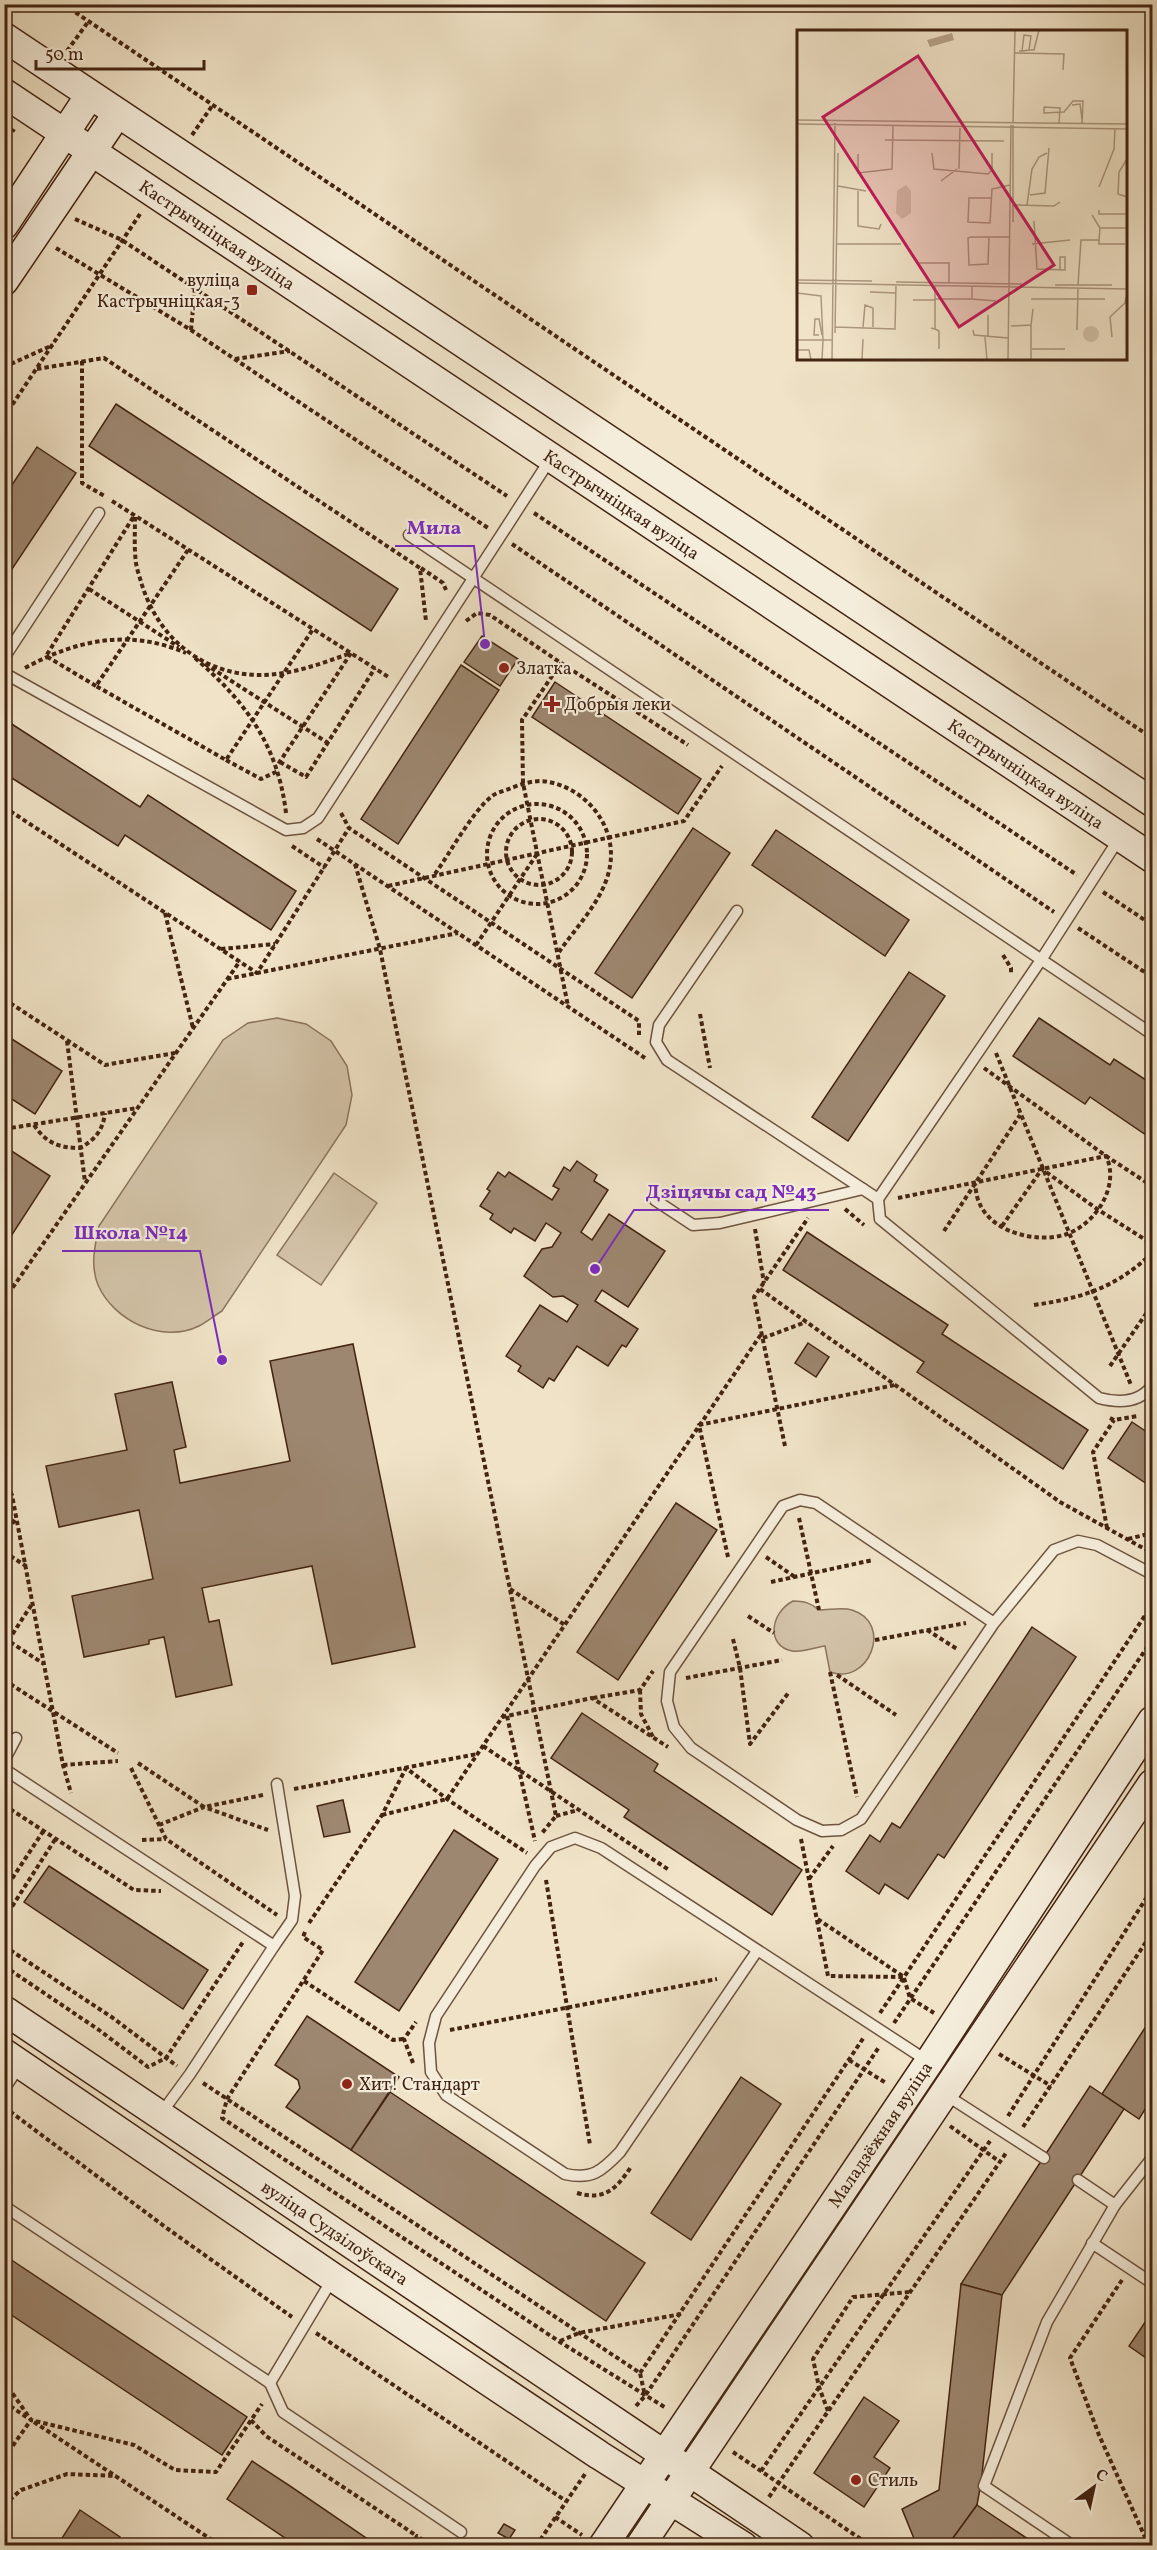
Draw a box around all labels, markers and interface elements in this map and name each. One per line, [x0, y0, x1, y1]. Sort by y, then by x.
inset map [797, 30, 1127, 360]
scale bar [36, 33, 204, 71]
text: 50 m [45, 43, 84, 68]
street label: Кастрычніцкая вуліца [133, 175, 299, 297]
place label: вуліца Кастрычніцкая-3 [97, 269, 240, 315]
marker: вуліца Кастрычніцкая-3 [245, 283, 259, 297]
street label: Кастрычніцкая вуліца [537, 445, 704, 567]
callout: Мила [395, 508, 474, 546]
text: Мила [407, 515, 461, 543]
place label: Златка [516, 657, 572, 682]
marker: Златка [497, 661, 511, 675]
place label: Добрыя леки [564, 693, 671, 718]
marker: Добрыя леки [545, 697, 559, 711]
street label: Кастрычніцкая вуліца [942, 714, 1108, 836]
callout: Дзіцячы сад №43 [634, 1172, 829, 1210]
text: Дзіцячы сад №43 [646, 1179, 816, 1207]
callout: Школа №14 [62, 1213, 200, 1251]
text: Школа №14 [74, 1220, 188, 1248]
street label: Маладзёжная вуліца [823, 2057, 940, 2213]
place label: Хит! Стандарт [359, 2073, 480, 2098]
marker: Хит! Стандарт [340, 2077, 354, 2091]
street label: вуліца Судзілоўскага [256, 2176, 413, 2293]
north arrow [1064, 2457, 1124, 2517]
text: С [1091, 2464, 1111, 2488]
place label: Стиль [868, 2469, 918, 2494]
marker: Стиль [849, 2473, 863, 2487]

